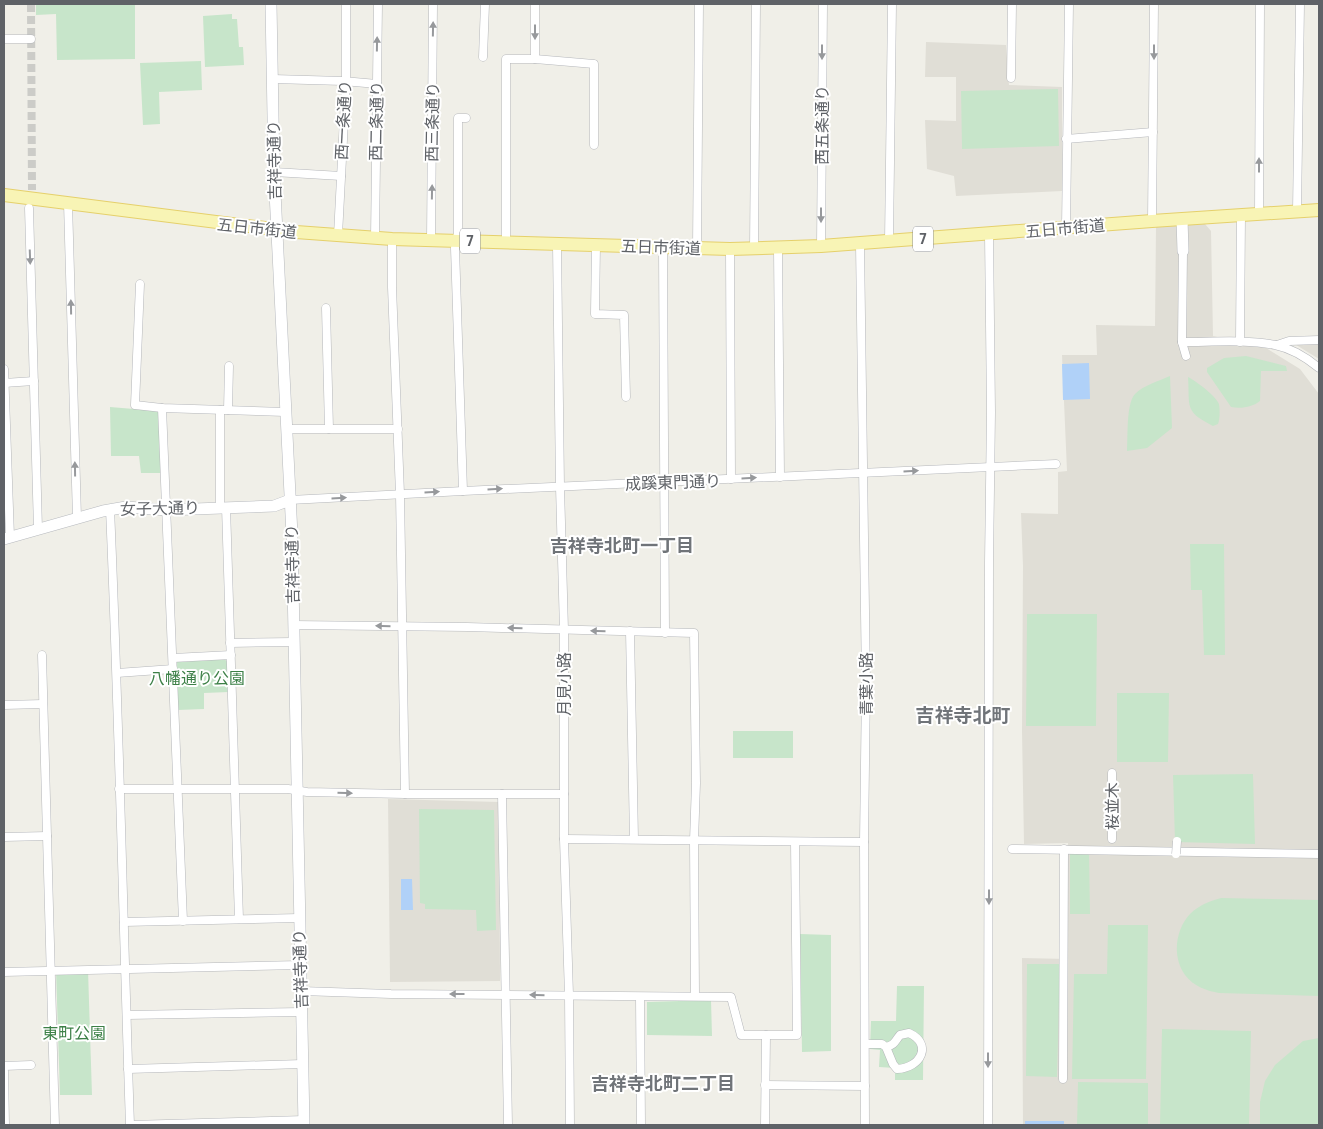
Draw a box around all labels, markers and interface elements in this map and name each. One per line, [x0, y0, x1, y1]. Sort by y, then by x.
one-way arrow [429, 21, 437, 37]
one-way arrow [531, 24, 539, 40]
one-way arrow [373, 35, 381, 51]
one-way arrow [818, 45, 826, 61]
one-way arrow [1150, 45, 1158, 61]
street label: 西一条通り [332, 80, 355, 160]
street label: 西二条通り [366, 81, 387, 161]
street label: 西三条通り [422, 82, 443, 162]
street label: 西五条通り [813, 85, 832, 165]
street label: 吉祥寺通り [264, 120, 285, 200]
one-way arrow [1255, 157, 1263, 173]
one-way arrow [428, 183, 436, 199]
one-way arrow [817, 207, 825, 223]
street label: 五日市街道 [216, 215, 298, 242]
street label: 五日市街道 [1024, 216, 1106, 241]
road number: 7 [913, 226, 933, 252]
road number: 7 [460, 228, 480, 254]
street label: 五日市街道 [621, 237, 701, 258]
one-way arrow [26, 249, 34, 265]
one-way arrow [67, 298, 75, 314]
one-way arrow [71, 461, 79, 477]
one-way arrow [903, 466, 919, 474]
street label: 成蹊東門通り [625, 471, 721, 494]
one-way arrow [741, 474, 757, 482]
one-way arrow [488, 485, 504, 493]
one-way arrow [424, 488, 440, 496]
one-way arrow [331, 493, 347, 501]
street label: 女子大通り [120, 498, 200, 519]
street label: 吉祥寺通り [282, 524, 303, 604]
district label: 吉祥寺北町一丁目 [550, 535, 694, 556]
one-way arrow [375, 622, 391, 630]
one-way arrow [507, 624, 523, 632]
one-way arrow [590, 626, 606, 634]
street label: 月見小路 [555, 652, 574, 716]
street label: 青葉小路 [857, 652, 876, 716]
park label: 八幡通り公園 [149, 669, 245, 688]
district label: 吉祥寺北町 [915, 704, 1011, 727]
street label: 桜並木 [1103, 782, 1122, 830]
one-way arrow [338, 789, 354, 797]
one-way arrow [985, 889, 993, 905]
street label: 吉祥寺通り [290, 929, 311, 1009]
one-way arrow [448, 990, 464, 998]
one-way arrow [529, 990, 545, 998]
park label: 東町公園 [42, 1024, 106, 1043]
one-way arrow [984, 1052, 992, 1068]
district label: 吉祥寺北町二丁目 [591, 1073, 735, 1094]

